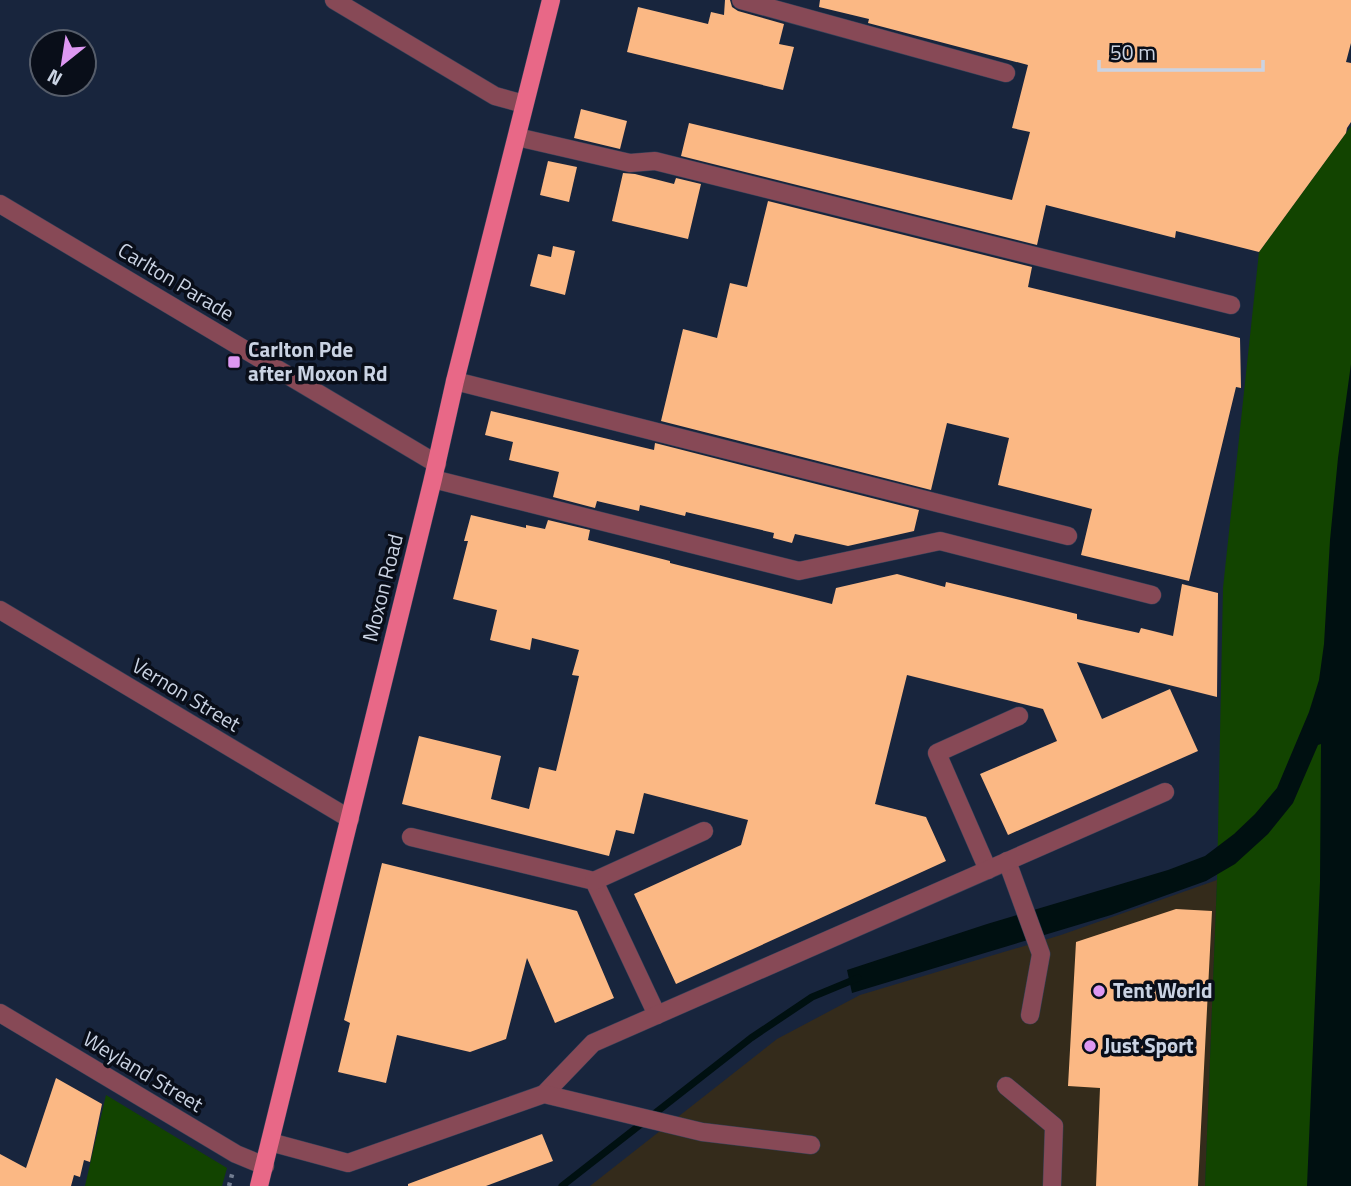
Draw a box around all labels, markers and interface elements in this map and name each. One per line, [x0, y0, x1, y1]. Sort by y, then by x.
north arrow [28, 28, 98, 98]
scale bar [1099, 28, 1264, 72]
text: 50 m [1110, 36, 1156, 68]
text: N [41, 62, 67, 94]
street label: Carlton Parade [112, 234, 241, 329]
place label: Carlton Pde after Moxon Rd [248, 333, 387, 389]
marker: Carlton Pde after Moxon Rd [226, 354, 242, 370]
street label: Moxon Road [353, 530, 411, 645]
street label: Vernon Street [126, 649, 248, 740]
place label: Tent World [1113, 974, 1213, 1006]
marker: Tent World [1091, 983, 1107, 999]
street label: Weyland Street [77, 1023, 210, 1120]
place label: Just Sport [1104, 1029, 1194, 1061]
marker: Just Sport [1082, 1038, 1098, 1054]

